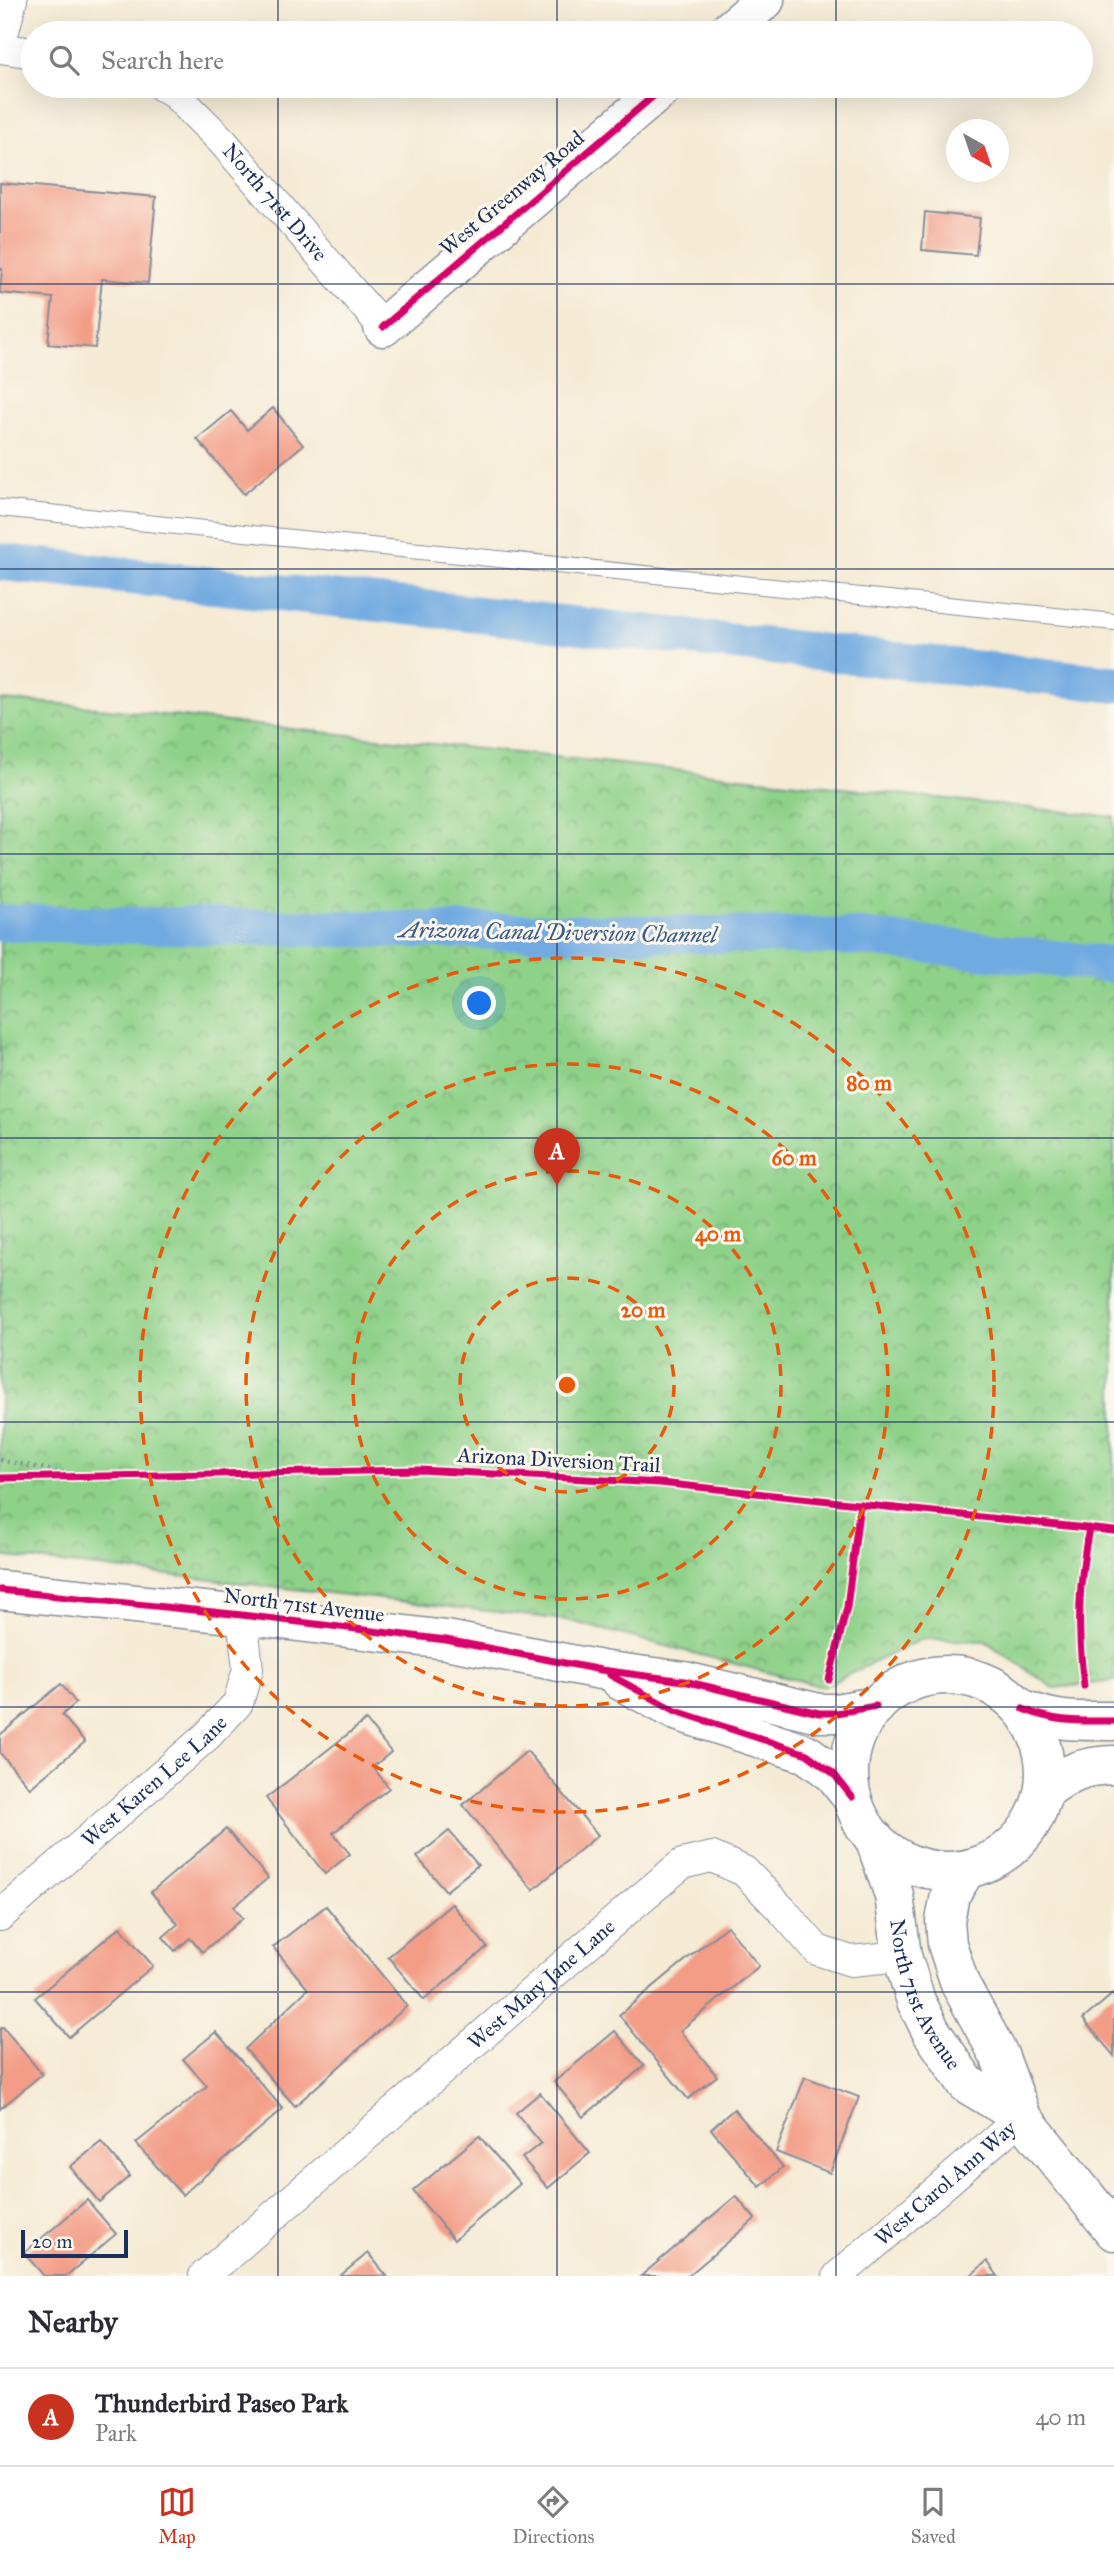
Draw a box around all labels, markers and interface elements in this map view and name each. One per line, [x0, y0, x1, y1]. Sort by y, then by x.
search box [21, 21, 1093, 98]
icon: search [45, 41, 83, 79]
text: Search here [101, 44, 224, 76]
north arrow [946, 119, 1009, 182]
street label: West Greenway Road [434, 125, 590, 261]
street label: North 71st Drive [217, 138, 333, 267]
water label: Arizona Canal Diversion Channel [397, 915, 719, 949]
your location [462, 986, 496, 1020]
text: 80 m [846, 1070, 892, 1096]
pin: A [534, 1128, 580, 1186]
text: 60 m [771, 1145, 817, 1171]
text: 40 m [695, 1221, 741, 1247]
text: 20 m [621, 1297, 666, 1323]
centre of rings [555, 1373, 579, 1397]
street label: Arizona Diversion Trail [456, 1442, 662, 1478]
street label: North 71st Avenue [222, 1582, 386, 1628]
street label: West Karen Lee Lane [76, 1710, 233, 1852]
street label: West Mary Jane Lane [462, 1913, 620, 2055]
street label: North 71st Avenue [884, 1918, 967, 2075]
street label: West Carol Ann Way [870, 2114, 1022, 2251]
scale bar [21, 2227, 128, 2259]
text: 20 m [32, 2230, 73, 2253]
text: Nearby [28, 2304, 118, 2340]
text: Thunderbird Paseo Park [95, 2387, 348, 2419]
text: A [43, 2403, 59, 2431]
text: 40 m [1036, 2403, 1086, 2431]
text: Park [95, 2419, 137, 2447]
tab: Map [158, 2483, 196, 2548]
tab: Directions [512, 2483, 594, 2548]
tab: Saved [911, 2483, 956, 2548]

